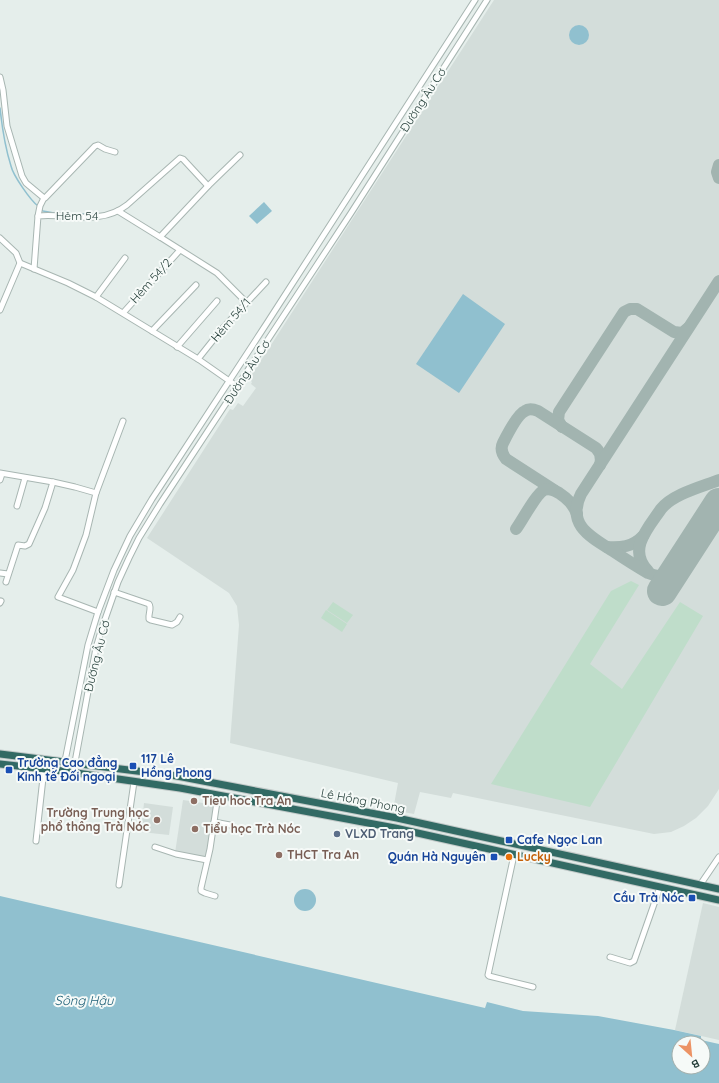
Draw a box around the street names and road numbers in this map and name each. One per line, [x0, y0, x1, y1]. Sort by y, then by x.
street label: Đường Âu Cơ [396, 65, 449, 135]
street label: Hẻm 54 [56, 208, 98, 223]
street label: Hẻm 54/2 [127, 255, 175, 306]
street label: Hẻm 54/1 [208, 295, 254, 345]
street label: Đường Âu Cơ [220, 337, 273, 407]
street label: Đường Âu Cơ [80, 618, 113, 693]
street label: Lê Hồng Phong [320, 785, 407, 816]

